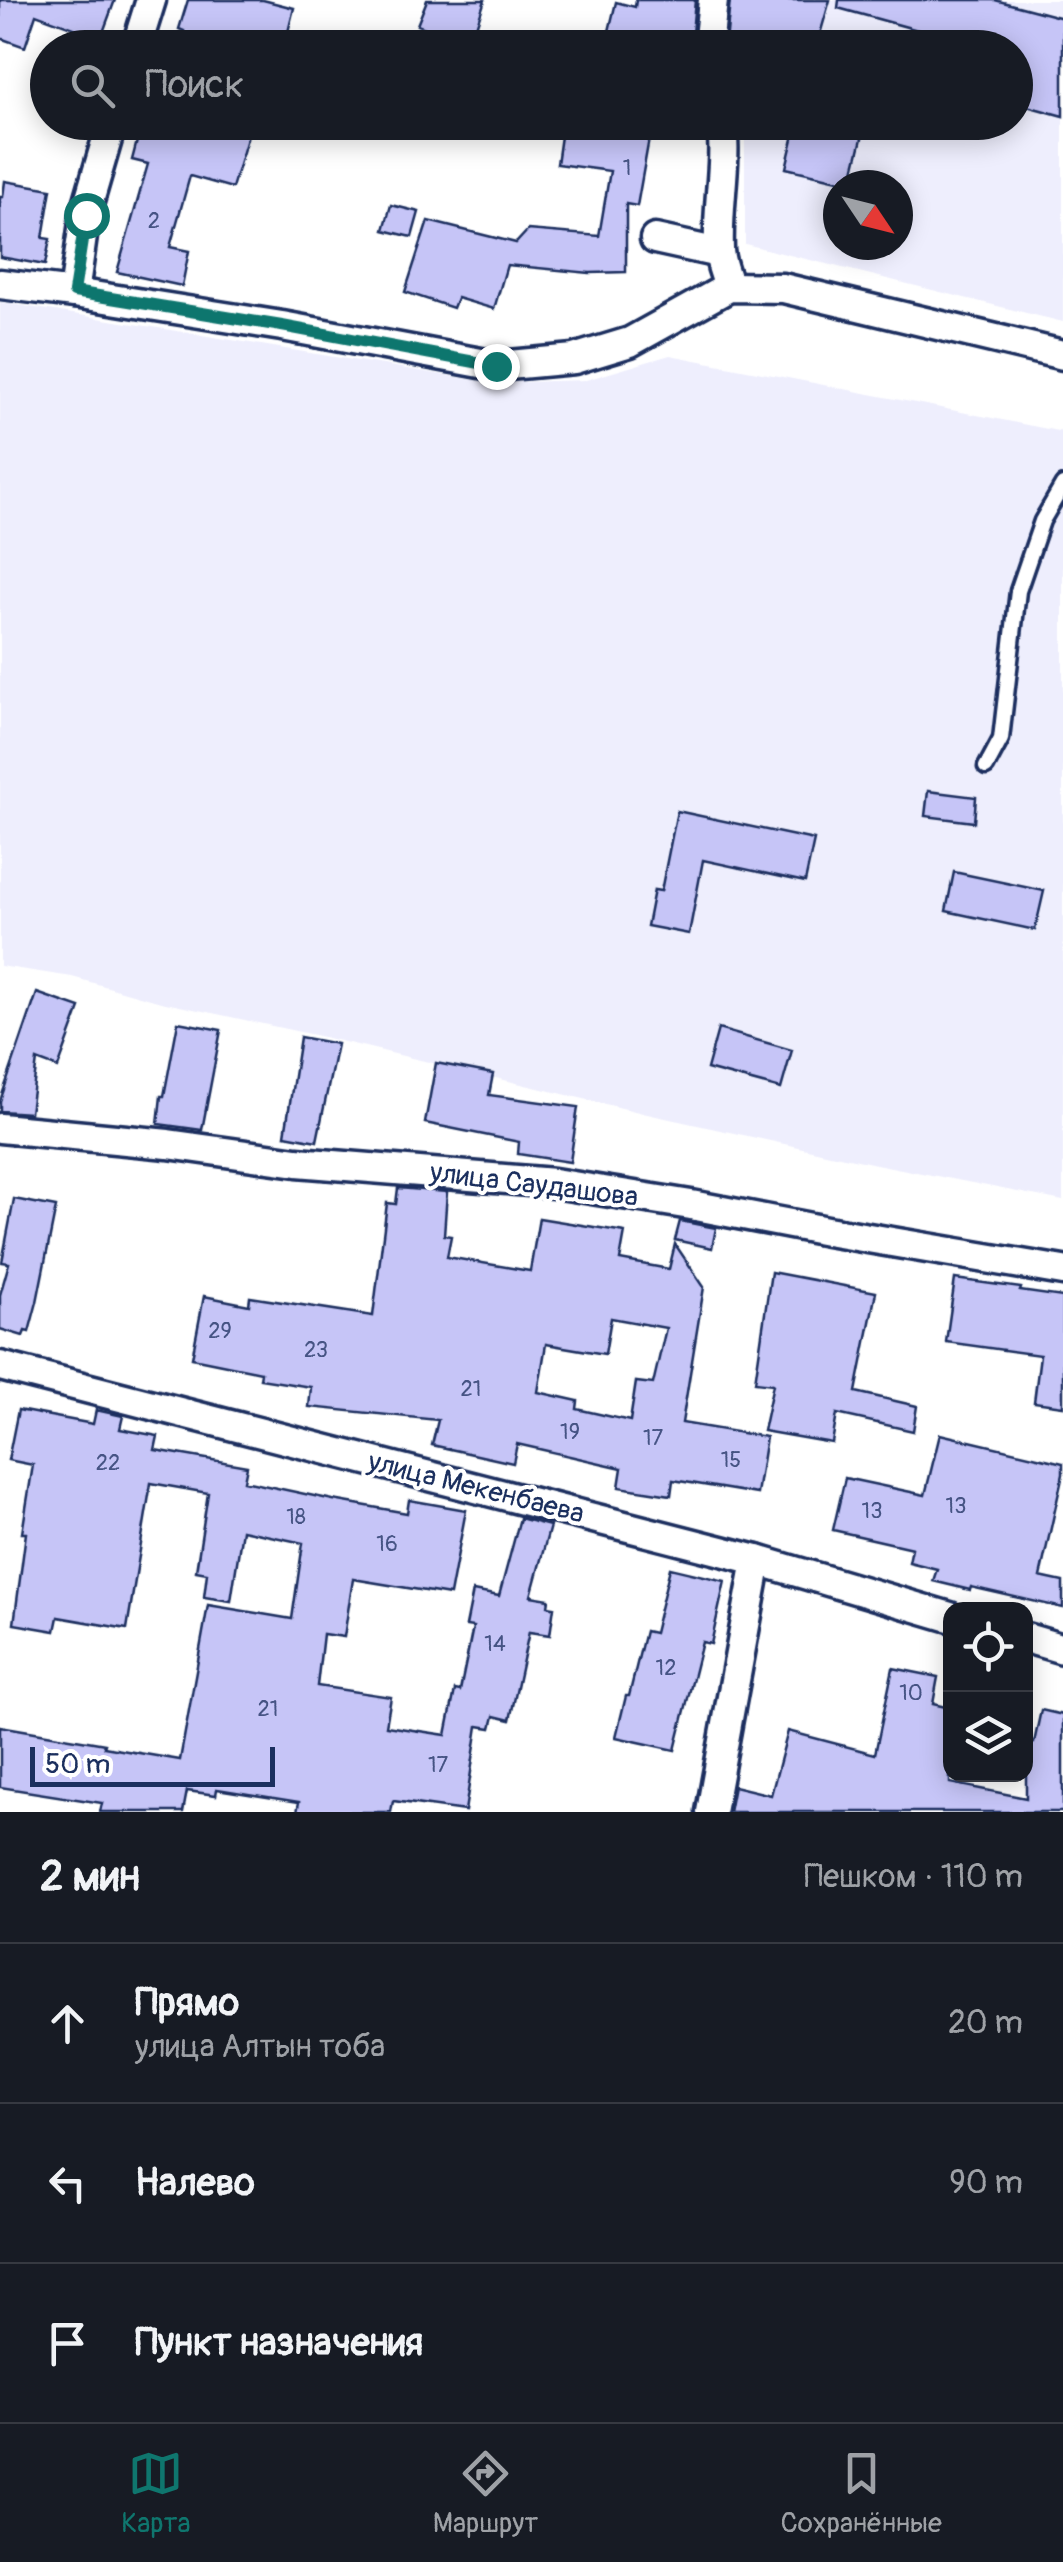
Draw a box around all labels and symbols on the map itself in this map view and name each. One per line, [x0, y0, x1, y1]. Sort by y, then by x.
house number: 1 [623, 154, 631, 182]
north arrow [823, 170, 913, 260]
route start [64, 193, 110, 239]
house number: 2 [148, 207, 160, 235]
route end [474, 344, 520, 390]
street label: улица Саудашова [427, 1155, 640, 1215]
house number: 29 [208, 1317, 232, 1345]
house number: 23 [304, 1336, 328, 1364]
house number: 21 [461, 1375, 481, 1403]
house number: 19 [560, 1418, 580, 1446]
house number: 17 [643, 1424, 663, 1452]
street label: улица Мекенбаева [363, 1444, 588, 1532]
house number: 15 [721, 1446, 741, 1474]
house number: 22 [96, 1449, 120, 1477]
house number: 13 [946, 1492, 966, 1520]
house number: 13 [862, 1497, 882, 1525]
house number: 18 [286, 1503, 306, 1531]
house number: 16 [376, 1530, 398, 1558]
house number: 14 [484, 1630, 506, 1658]
house number: 12 [656, 1654, 676, 1682]
house number: 10 [899, 1679, 923, 1707]
house number: 21 [258, 1695, 278, 1723]
scale bar [30, 1742, 275, 1786]
house number: 17 [428, 1751, 448, 1779]

